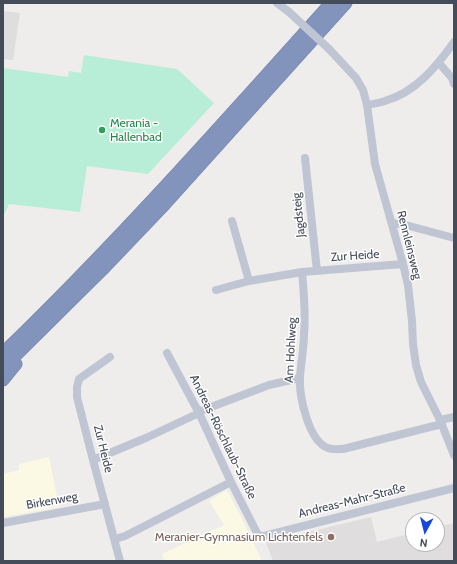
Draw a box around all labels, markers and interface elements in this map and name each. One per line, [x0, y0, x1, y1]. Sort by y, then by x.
place label: Merania - Hallenbad [110, 116, 162, 144]
marker: Merania - Hallenbad [97, 125, 107, 135]
street label: Jagdsteig [289, 192, 309, 238]
street label: Rennleinsweg [393, 209, 425, 281]
street label: Zur Heide [330, 247, 380, 265]
street label: Am Hohlweg [282, 317, 300, 383]
street label: Andreas-Röschlaub-Straße [187, 372, 259, 502]
street label: Zur Heide [90, 424, 116, 474]
street label: Andreas-Mahr-Straße [297, 481, 407, 521]
street label: Birkenweg [25, 489, 79, 513]
north arrow [405, 512, 445, 552]
place label: Meranier-Gymnasium Lichtenfels [155, 530, 323, 544]
marker: Meranier-Gymnasium Lichtenfels [326, 532, 336, 542]
text: N [419, 535, 428, 550]

